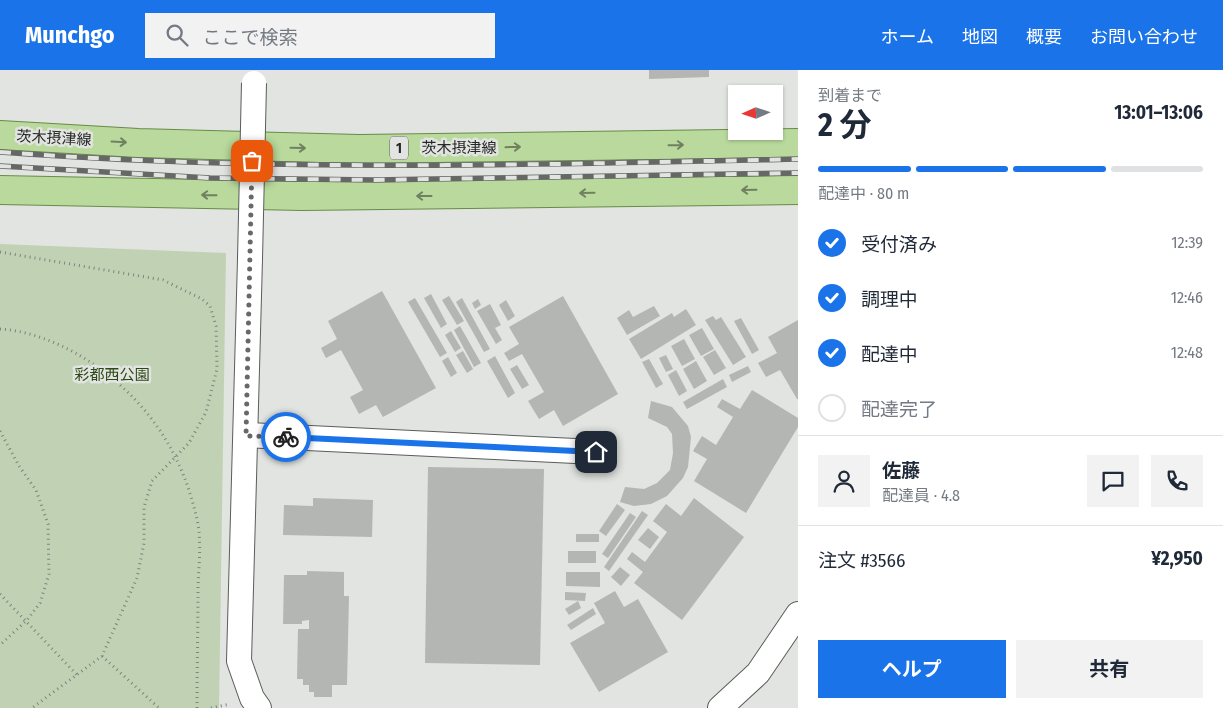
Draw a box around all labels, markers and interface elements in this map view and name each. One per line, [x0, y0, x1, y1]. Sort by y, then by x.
search box [145, 13, 495, 58]
text: Munchgo [25, 21, 115, 49]
icon: search [163, 21, 191, 49]
text: ここで検索 [203, 26, 298, 49]
text: ホーム [881, 26, 934, 48]
text: 地図 [962, 26, 998, 48]
text: 概要 [1026, 26, 1062, 48]
text: お問い合わせ [1090, 26, 1198, 48]
north arrow [728, 85, 782, 140]
map controls [728, 85, 783, 140]
text: 到着まで [818, 86, 882, 105]
text: 13:01–13:06 [1114, 101, 1203, 124]
text: 2 分 [818, 106, 871, 144]
street label: 茨木摂津線 [16, 127, 92, 149]
road number: 1 [390, 136, 408, 160]
one-way arrow [110, 138, 126, 147]
street label: 茨木摂津線 [421, 139, 497, 157]
pin [231, 140, 273, 182]
one-way arrow [668, 140, 684, 150]
one-way arrow [290, 143, 306, 153]
one-way arrow [505, 143, 521, 152]
icon: bag [238, 147, 266, 175]
text: 配達中 · 80 m [818, 184, 909, 203]
one-way arrow [742, 185, 758, 195]
one-way arrow [579, 188, 596, 198]
one-way arrow [202, 190, 218, 200]
one-way arrow [417, 191, 433, 201]
icon: check [818, 229, 846, 257]
text: 受付済み [861, 233, 937, 256]
text: 12:39 [1171, 233, 1203, 252]
icon: check [818, 284, 846, 312]
text: 調理中 [861, 288, 918, 311]
text: 12:46 [1171, 288, 1203, 307]
icon: check [818, 339, 846, 367]
text: 配達中 [861, 343, 918, 366]
text: 12:48 [1171, 343, 1203, 362]
park label: 彩都西公園 [74, 366, 150, 384]
text: 配達完了 [861, 398, 937, 421]
courier [261, 412, 311, 462]
icon: bike [272, 423, 300, 451]
pin [575, 431, 617, 473]
icon: home [582, 438, 610, 466]
button: person [818, 455, 870, 507]
button: chat [1087, 455, 1139, 507]
button: phone [1151, 455, 1203, 507]
text: 佐藤 [882, 459, 920, 482]
text: 配達員 · 4.8 [882, 486, 960, 505]
text: ¥2,950 [1151, 547, 1203, 570]
text: 注文 #3566 [818, 549, 905, 572]
button: ヘルプ [818, 640, 1006, 698]
button: 共有 [1016, 640, 1203, 698]

